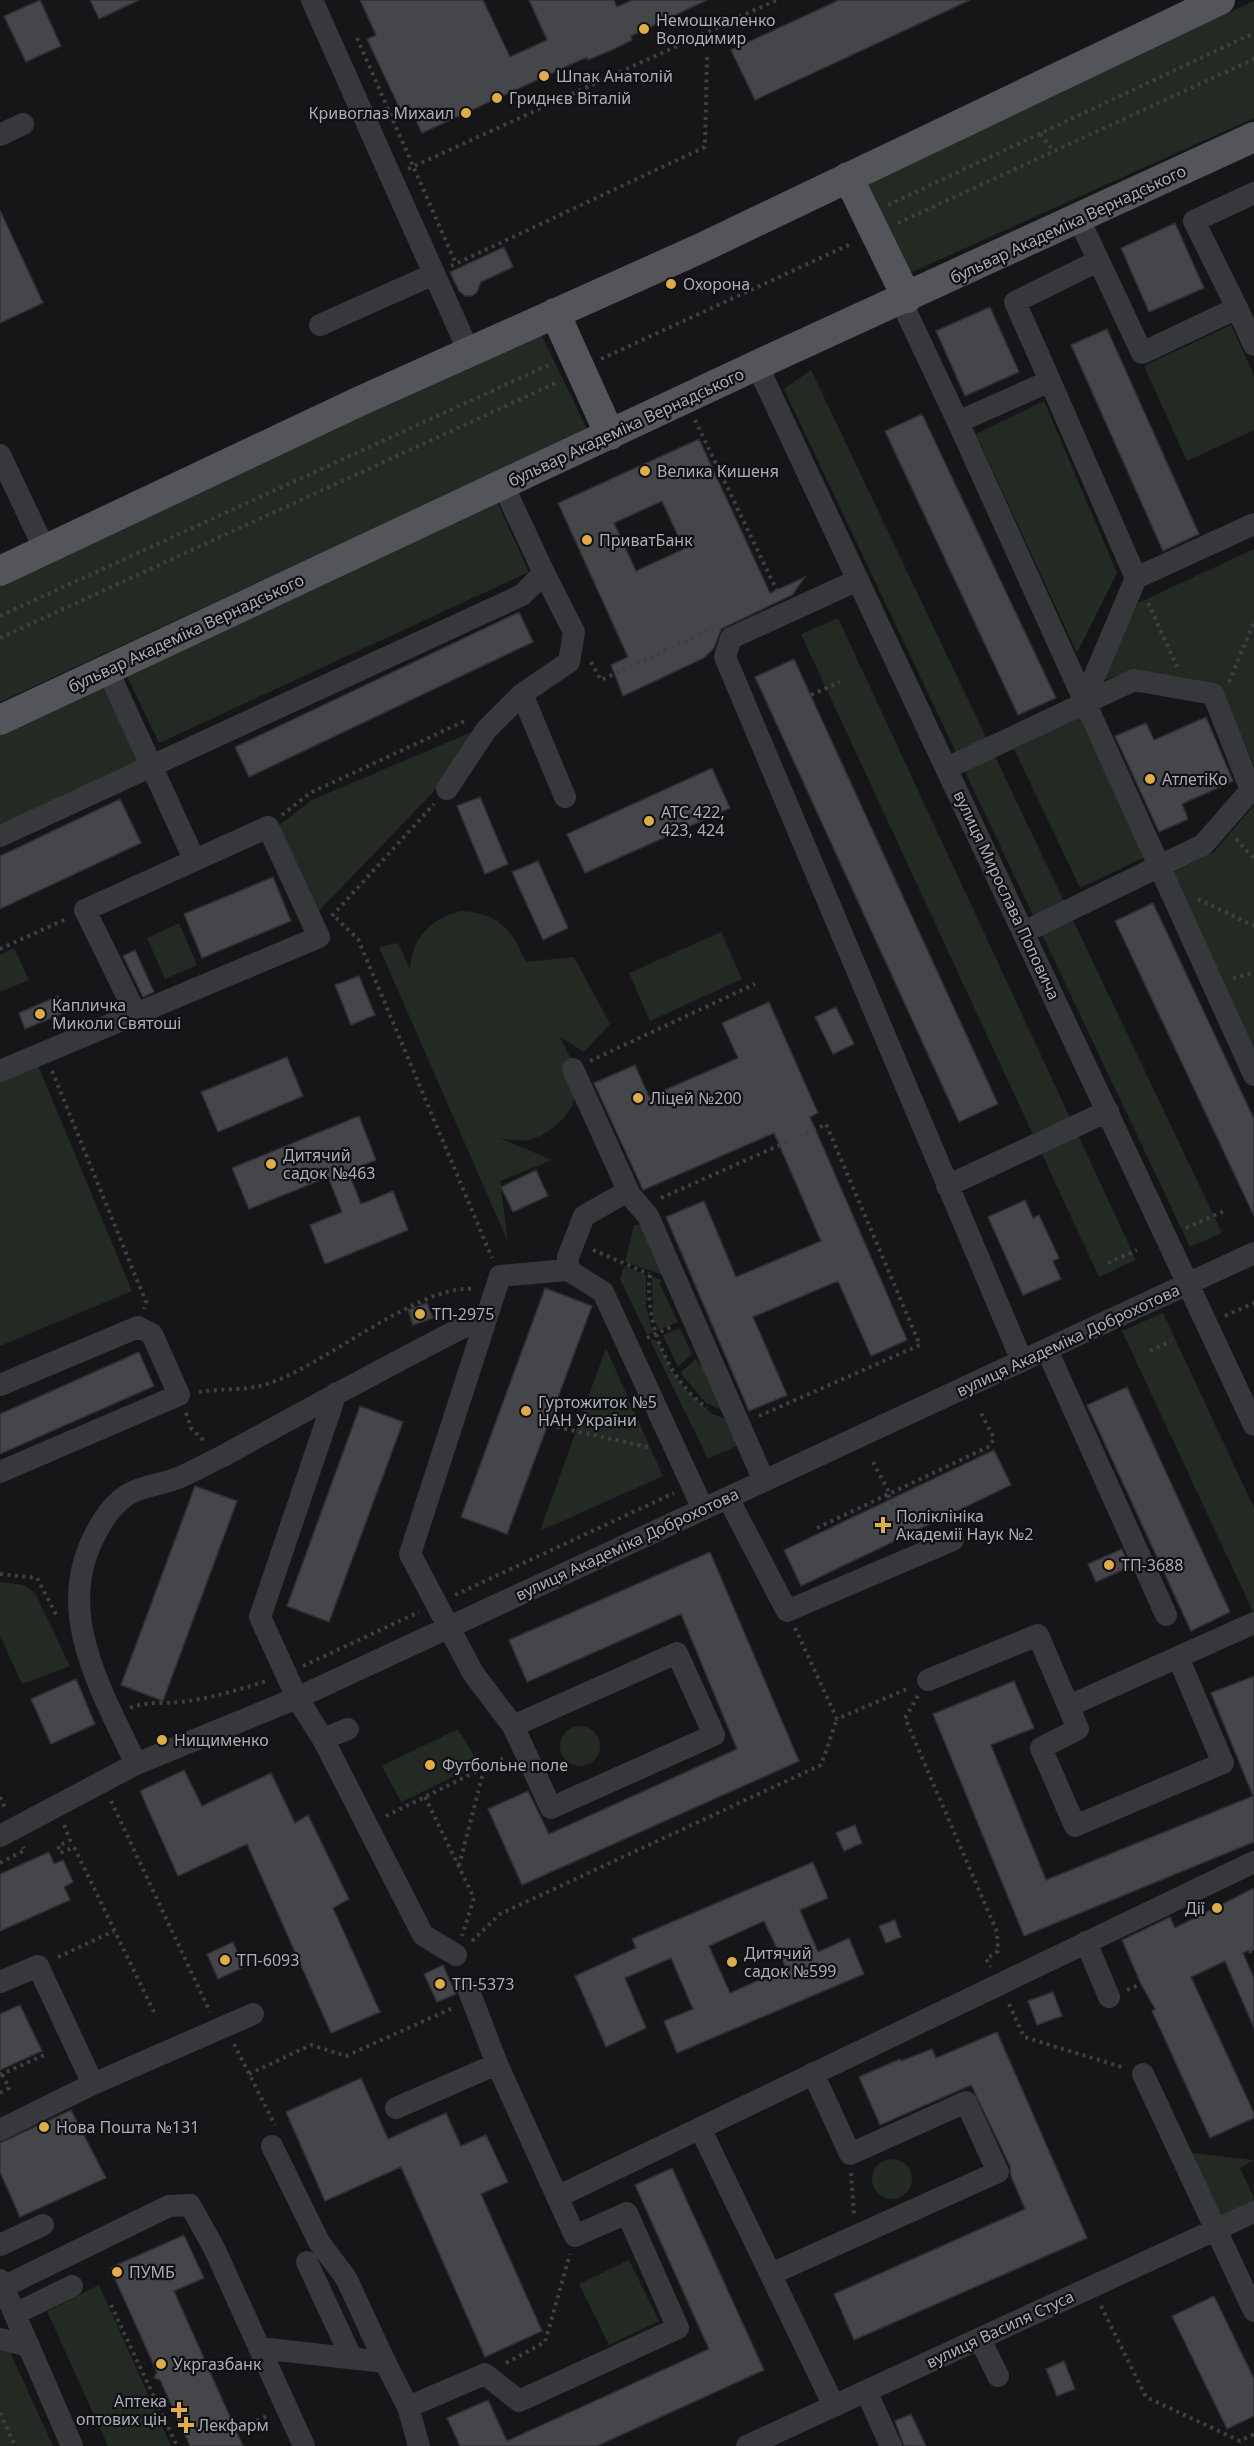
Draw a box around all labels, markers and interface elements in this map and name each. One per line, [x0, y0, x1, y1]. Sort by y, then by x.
place label: Немошкаленко Володимир [656, 9, 776, 49]
marker: Немошкаленко Володимир [637, 22, 651, 36]
place label: Шпак Анатолій [556, 65, 673, 87]
marker: Шпак Анатолій [537, 69, 551, 83]
place label: Гриднєв Віталій [509, 87, 631, 109]
marker: Гриднєв Віталій [490, 91, 504, 105]
place label: Кривоглаз Михаил [308, 102, 454, 124]
marker: Кривоглаз Михаил [459, 106, 473, 120]
street label: бульвар Академіка Вернадського [947, 160, 1189, 288]
place label: Охорона [683, 273, 750, 295]
marker: Охорона [664, 277, 678, 291]
street label: бульвар Академіка Вернадського [505, 363, 747, 491]
place label: Велика Кишеня [657, 460, 779, 482]
marker: Велика Кишеня [638, 464, 652, 478]
place label: ПриватБанк [599, 529, 693, 551]
marker: ПриватБанк [580, 533, 594, 547]
street label: бульвар Академіка Вернадського [65, 569, 307, 697]
place label: АтлетіКо [1162, 768, 1228, 790]
marker: АтлетіКо [1143, 772, 1157, 786]
street label: вулиця Мирослава Поповича [949, 787, 1065, 1003]
place label: АТС 422, 423, 424 [661, 801, 725, 841]
marker: АТС 422, 423, 424 [642, 814, 656, 828]
place label: Капличка Миколи Святоші [52, 994, 181, 1034]
marker: Капличка Миколи Святоші [33, 1007, 47, 1021]
place label: Ліцей №200 [650, 1087, 742, 1109]
marker: Ліцей №200 [631, 1091, 645, 1105]
place label: Дитячий садок №463 [283, 1144, 375, 1184]
marker: Дитячий садок №463 [264, 1157, 278, 1171]
street label: вулиця Академіка Доброхотова [953, 1279, 1183, 1401]
place label: ТП-2975 [432, 1303, 494, 1325]
marker: ТП-2975 [413, 1307, 427, 1321]
place label: Гуртожиток №5 НАН України [538, 1391, 657, 1431]
marker: Гуртожиток №5 НАН України [519, 1404, 533, 1418]
street label: вулиця Академіка Доброхотова [512, 1483, 742, 1605]
place label: Поліклініка Академії Наук №2 [896, 1505, 1033, 1545]
marker: Поліклініка Академії Наук №2 [874, 1516, 892, 1534]
place label: ТП-3688 [1121, 1554, 1183, 1576]
marker: ТП-3688 [1102, 1558, 1116, 1572]
place label: Нищименко [174, 1729, 269, 1751]
marker: Нищименко [155, 1733, 169, 1747]
place label: Футбольне поле [442, 1754, 568, 1776]
marker: Футбольне поле [423, 1758, 437, 1772]
place label: Дії [1185, 1897, 1205, 1919]
marker: Дії [1210, 1901, 1224, 1915]
place label: Дитячий садок №599 [744, 1942, 836, 1982]
place label: ТП-6093 [237, 1949, 299, 1971]
marker: ТП-6093 [218, 1953, 232, 1967]
marker: Дитячий садок №599 [725, 1955, 739, 1969]
place label: ТП-5373 [452, 1973, 514, 1995]
marker: ТП-5373 [433, 1977, 447, 1991]
place label: Нова Пошта №131 [56, 2116, 199, 2138]
marker: Нова Пошта №131 [37, 2120, 51, 2134]
place label: ПУМБ [129, 2261, 175, 2283]
marker: ПУМБ [110, 2265, 124, 2279]
street label: вулиця Василя Стуса [922, 2285, 1078, 2373]
place label: Укргазбанк [173, 2353, 262, 2375]
marker: Укргазбанк [154, 2357, 168, 2371]
place label: Аптека оптових цін [76, 2390, 167, 2430]
marker: Аптека оптових цін [172, 2403, 186, 2417]
place label: Лекфарм [198, 2414, 269, 2436]
marker: Лекфарм [179, 2418, 193, 2432]

